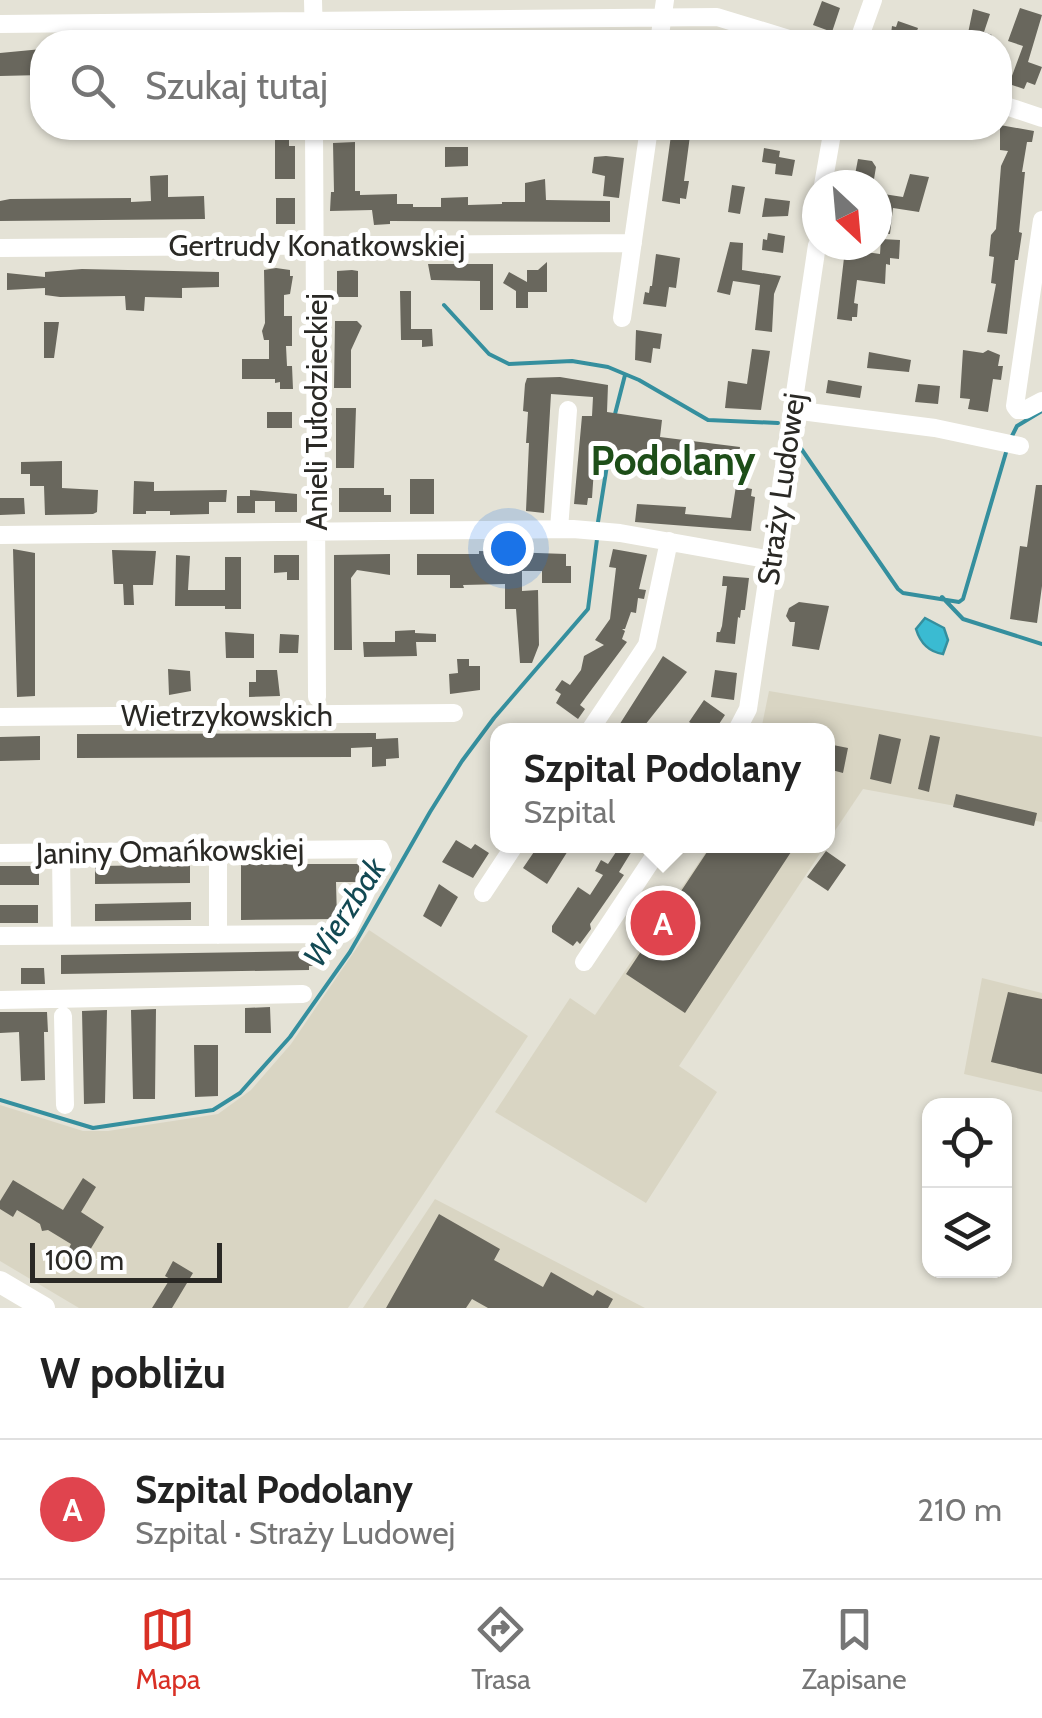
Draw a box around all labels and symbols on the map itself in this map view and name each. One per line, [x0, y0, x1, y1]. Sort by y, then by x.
north arrow [802, 170, 892, 260]
street label: Gertrudy Konatkowskiej [169, 227, 465, 264]
street label: Anieli Tułodzieckiej [298, 293, 335, 531]
street label: Straży Ludowej [749, 390, 813, 588]
district label: Podolany [590, 436, 756, 485]
your location [483, 523, 534, 574]
street label: Wietrzykowskich [121, 697, 333, 734]
street label: Janiny Omańkowskiej [35, 830, 304, 872]
water label: Wierzbak [294, 849, 394, 974]
pin: A [630, 886, 696, 960]
scale bar [30, 1238, 222, 1282]

